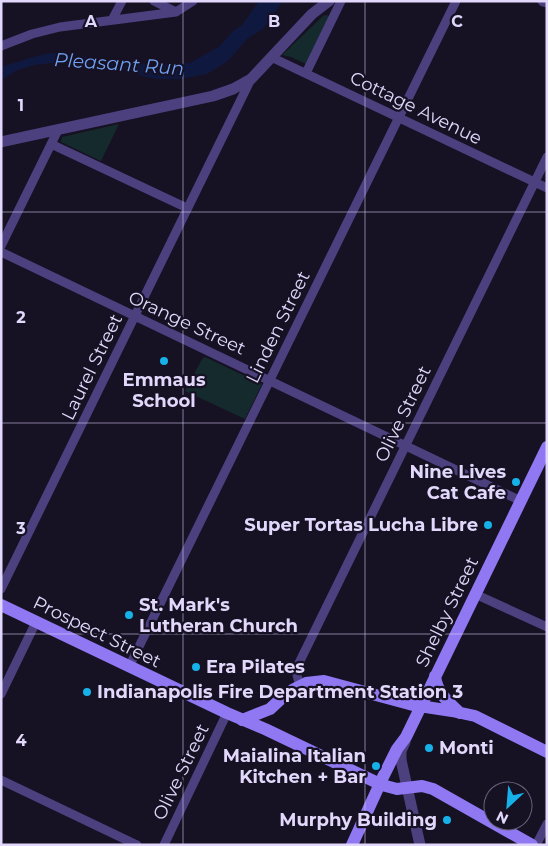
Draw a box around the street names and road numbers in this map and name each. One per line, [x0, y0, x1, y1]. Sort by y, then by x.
street label: Cottage Avenue [346, 67, 486, 150]
street label: Linden Street [241, 267, 315, 387]
street label: Orange Street [125, 286, 249, 360]
street label: Laurel Street [57, 310, 127, 424]
street label: Olive Street [370, 362, 436, 466]
street label: Shelby Street [411, 553, 483, 671]
street label: Prospect Street [30, 592, 164, 672]
street label: Olive Street [148, 720, 214, 824]

